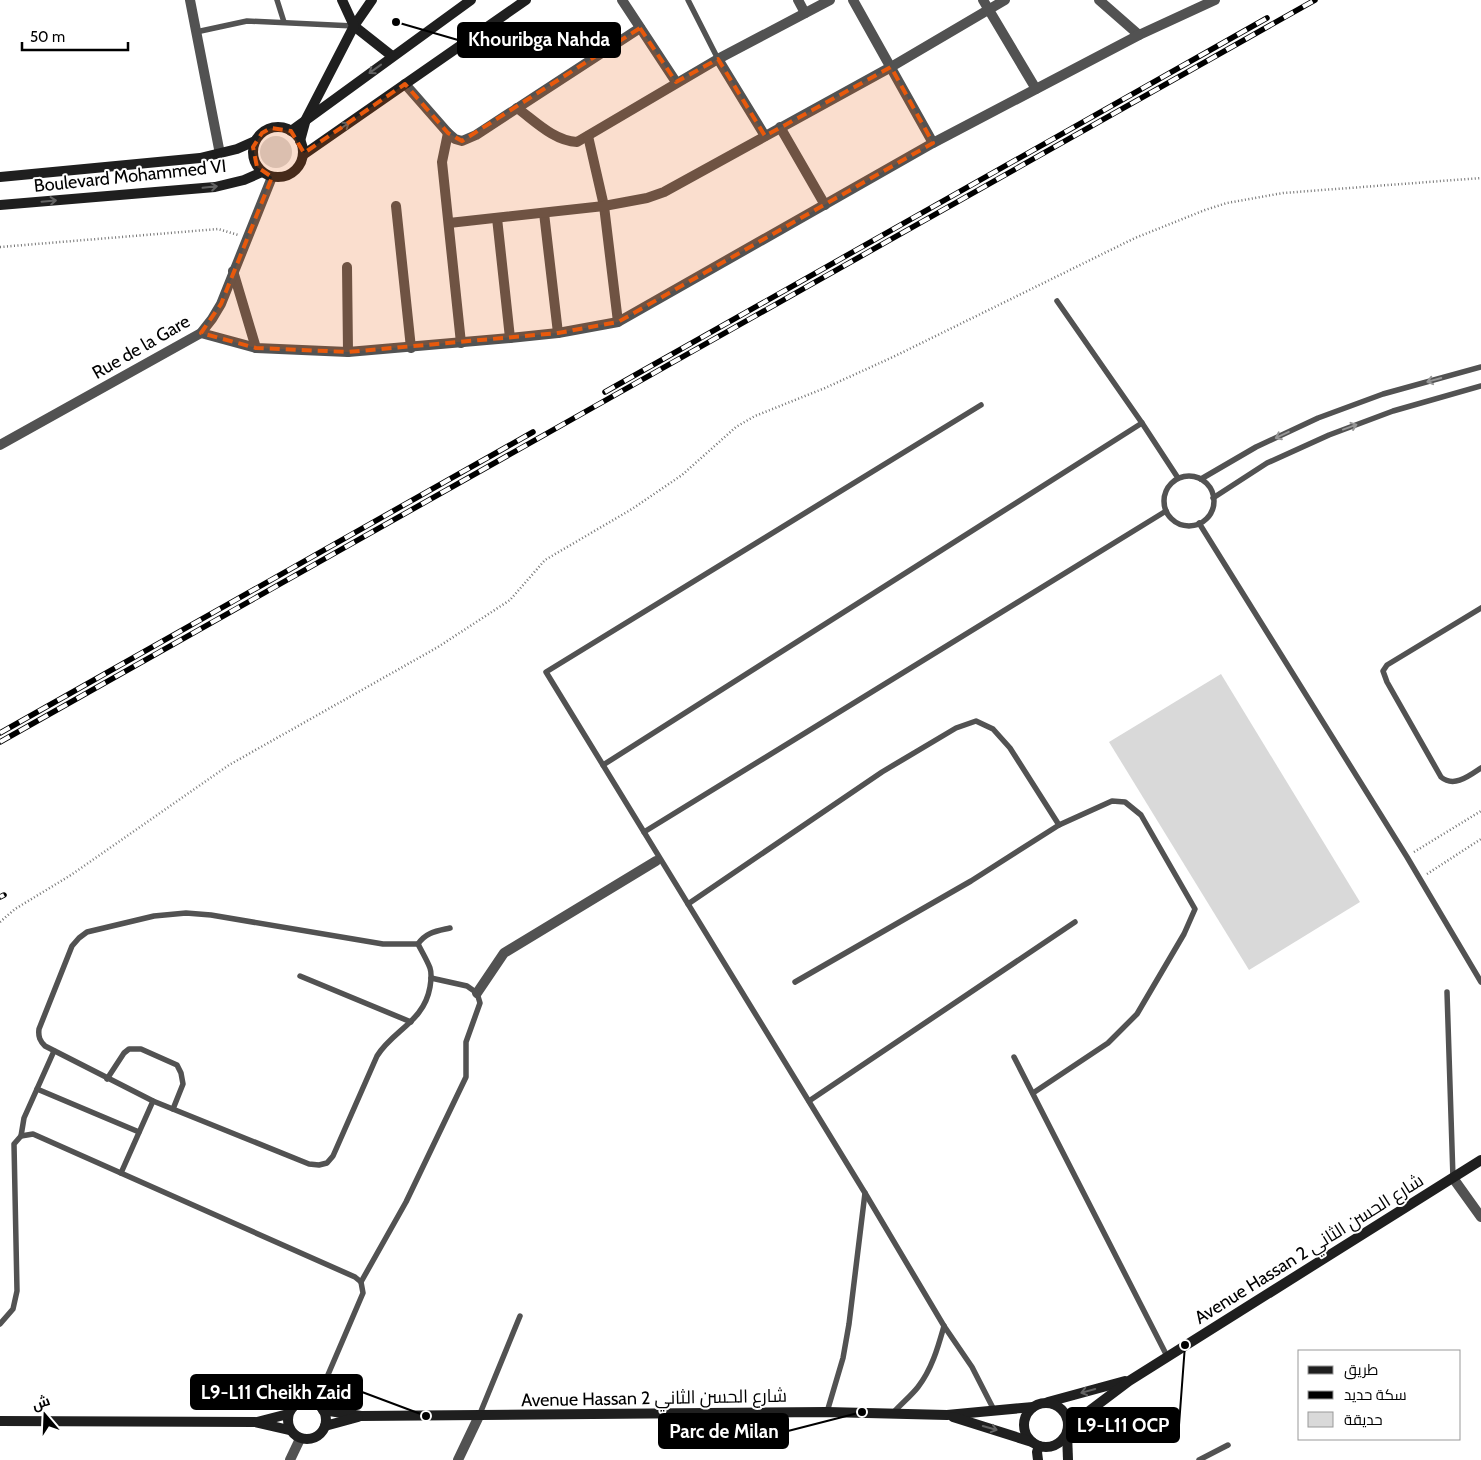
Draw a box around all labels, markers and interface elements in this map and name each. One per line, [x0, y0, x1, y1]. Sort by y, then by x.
scale bar [22, 20, 129, 52]
callout: Khouribga Nahda [458, 23, 620, 57]
text: 50 m [30, 28, 65, 46]
text: Khouribga Nahda [468, 28, 611, 51]
one-way arrow [368, 64, 382, 74]
one-way arrow [336, 122, 350, 132]
street label: Boulevard Mohammed VI [33, 155, 227, 197]
one-way arrow [202, 182, 218, 192]
one-way arrow [40, 196, 56, 206]
street label: Rue de la Gare [88, 310, 194, 384]
one-way arrow [1427, 376, 1443, 386]
one-way arrow [1341, 422, 1357, 431]
one-way arrow [1274, 430, 1289, 440]
street label: Avenue Hassan 2 شارع الحسن الثاني [1190, 1169, 1429, 1331]
legend [1298, 1350, 1461, 1440]
text: طريق [1344, 1361, 1378, 1380]
callout: L9-L11 Cheikh Zaid [191, 1375, 362, 1409]
text: L9-L11 Cheikh Zaid [201, 1381, 351, 1404]
street label: Avenue Hassan 2 شارع الحسن الثاني [521, 1385, 787, 1414]
text: سكة حديد [1344, 1386, 1407, 1404]
one-way arrow [1081, 1387, 1097, 1397]
north arrow [20, 1390, 70, 1440]
text: ش [29, 1391, 52, 1414]
callout: L9-L11 OCP [1067, 1408, 1179, 1442]
text: حديقة [1344, 1411, 1383, 1429]
callout: Parc de Milan [659, 1414, 788, 1448]
text: L9-L11 OCP [1077, 1414, 1169, 1437]
text: Parc de Milan [669, 1420, 779, 1443]
one-way arrow [981, 1423, 997, 1433]

